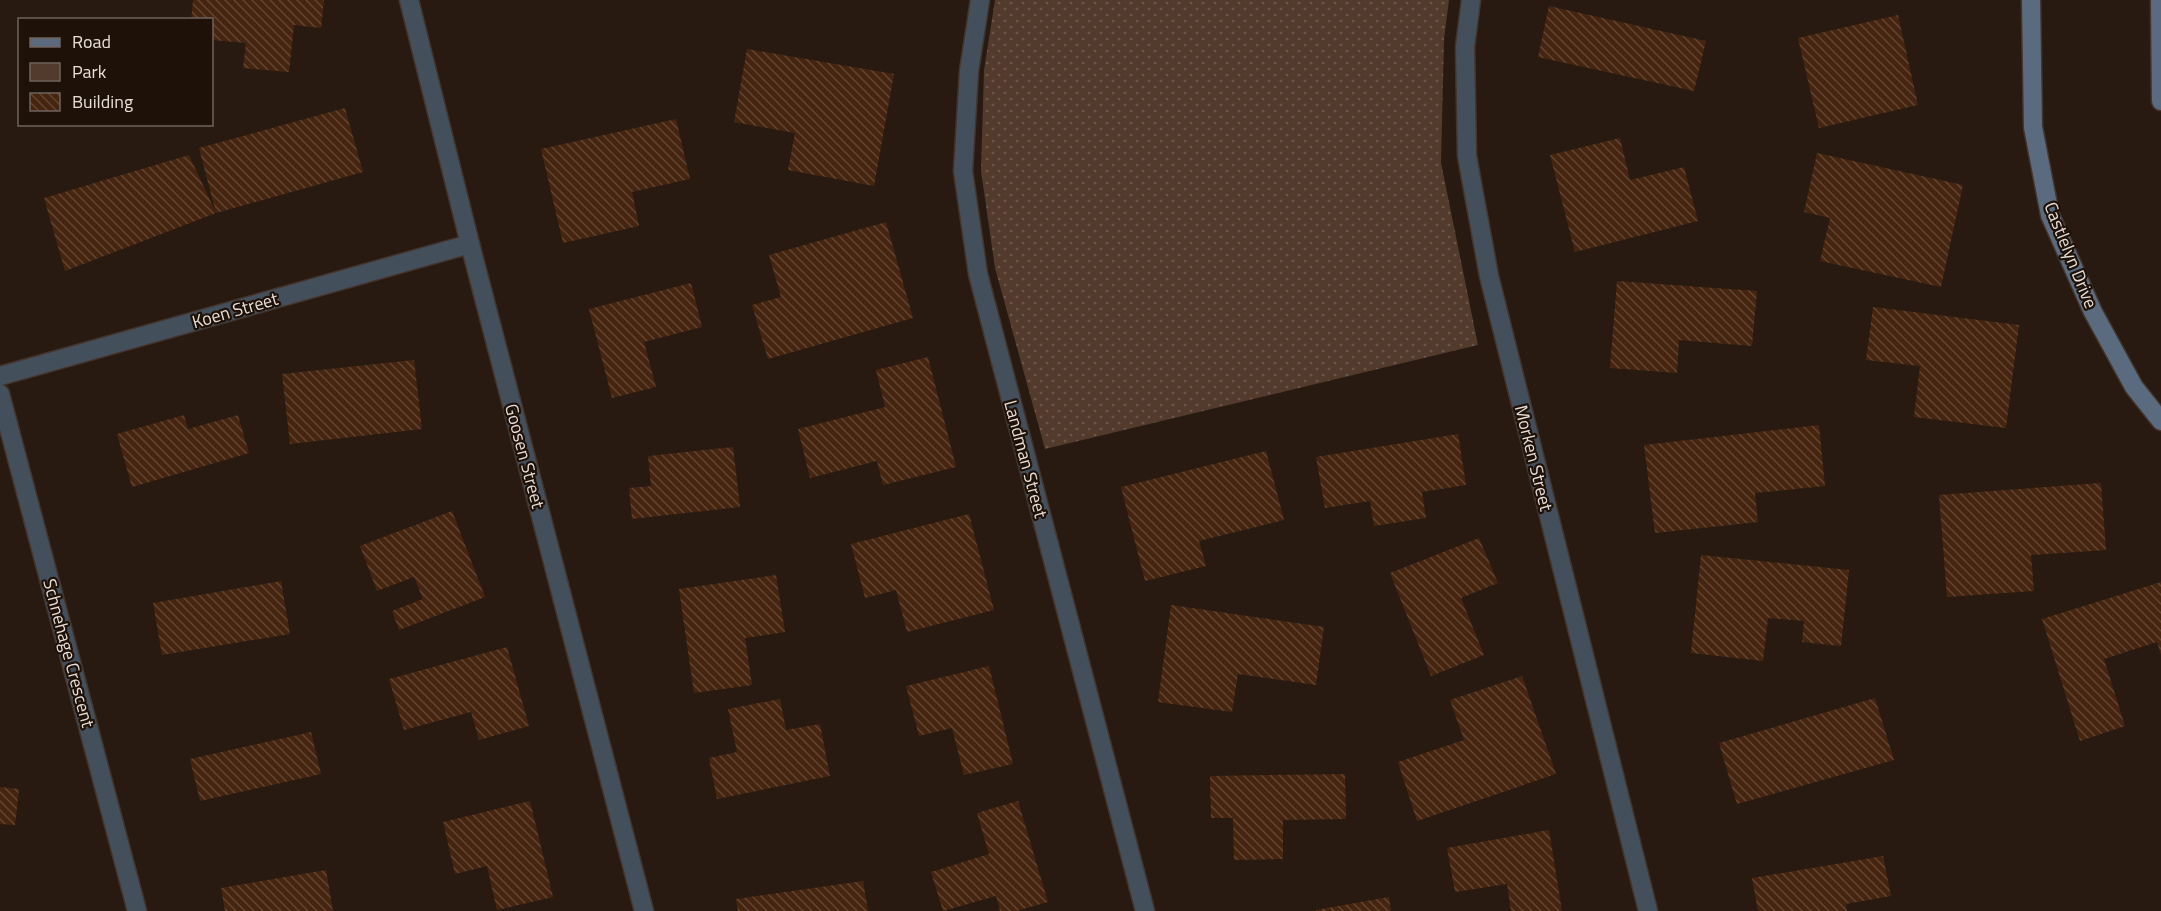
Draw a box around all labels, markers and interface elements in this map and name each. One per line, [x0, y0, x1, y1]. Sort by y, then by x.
legend [18, 18, 213, 126]
text: Road [72, 28, 111, 55]
text: Park [72, 58, 107, 85]
text: Building [72, 88, 133, 115]
street label: Castlelyn Drive [2037, 198, 2105, 312]
street label: Koen Street [189, 285, 282, 335]
street label: Landman Street [997, 397, 1055, 522]
street label: Goosen Street [498, 401, 552, 512]
street label: Morken Street [1508, 402, 1560, 514]
street label: Schnehage Crescent [36, 576, 102, 731]

